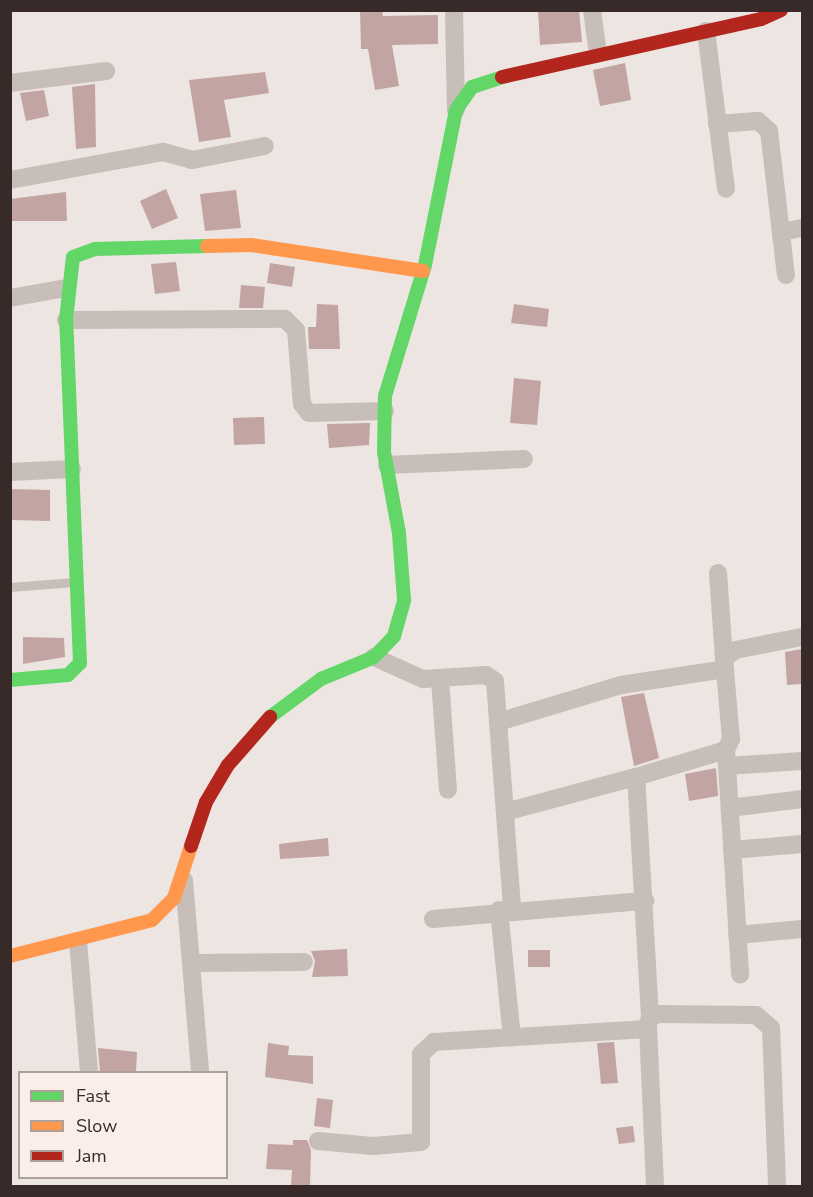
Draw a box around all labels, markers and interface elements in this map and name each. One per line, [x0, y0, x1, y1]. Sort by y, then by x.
legend [18, 1071, 228, 1179]
text: Fast [76, 1084, 110, 1108]
text: Slow [76, 1114, 117, 1138]
text: Jam [76, 1144, 107, 1168]

